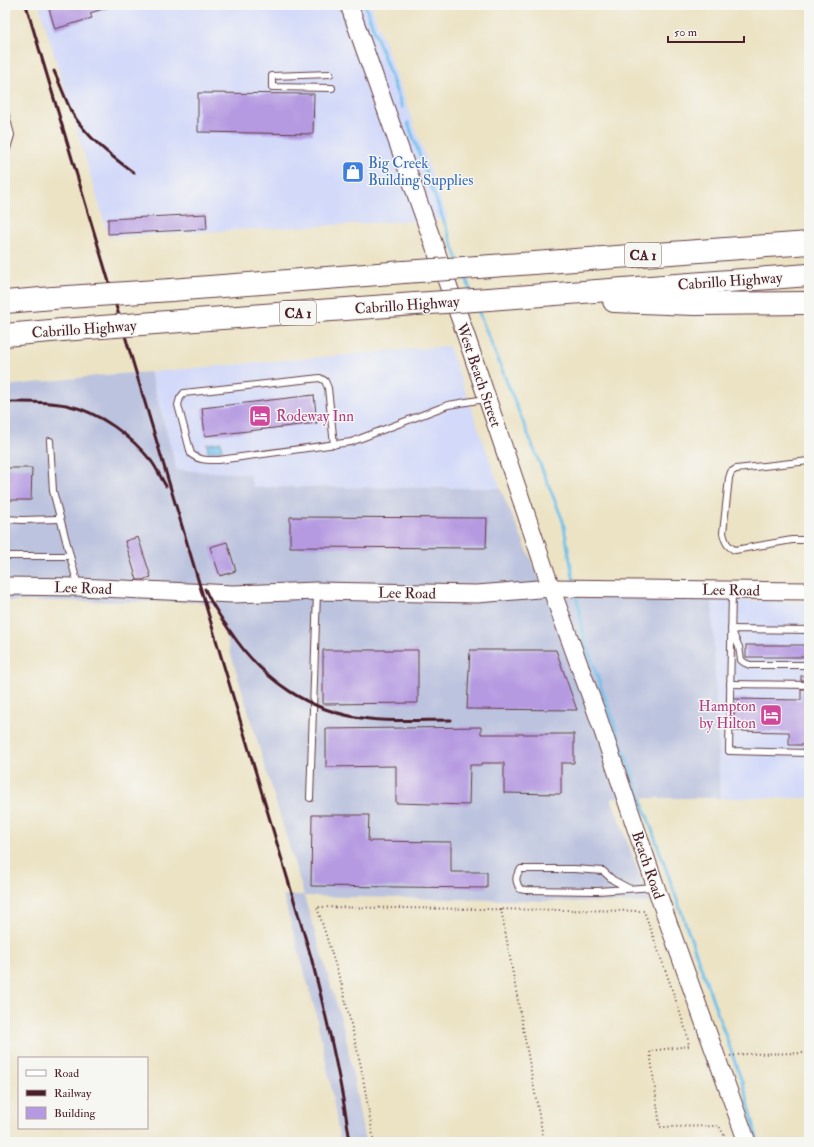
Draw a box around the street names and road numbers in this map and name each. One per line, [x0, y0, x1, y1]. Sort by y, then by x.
road number: CA 1 [625, 243, 661, 267]
street label: Cabrillo Highway [677, 268, 784, 295]
street label: Cabrillo Highway [354, 292, 461, 319]
road number: CA 1 [280, 301, 316, 325]
street label: Cabrillo Highway [31, 316, 138, 343]
street label: West Beach Street [452, 320, 505, 430]
street label: Lee Road [54, 578, 113, 599]
street label: Lee Road [702, 580, 761, 601]
street label: Lee Road [378, 583, 437, 604]
street label: Beach Road [627, 829, 668, 902]

